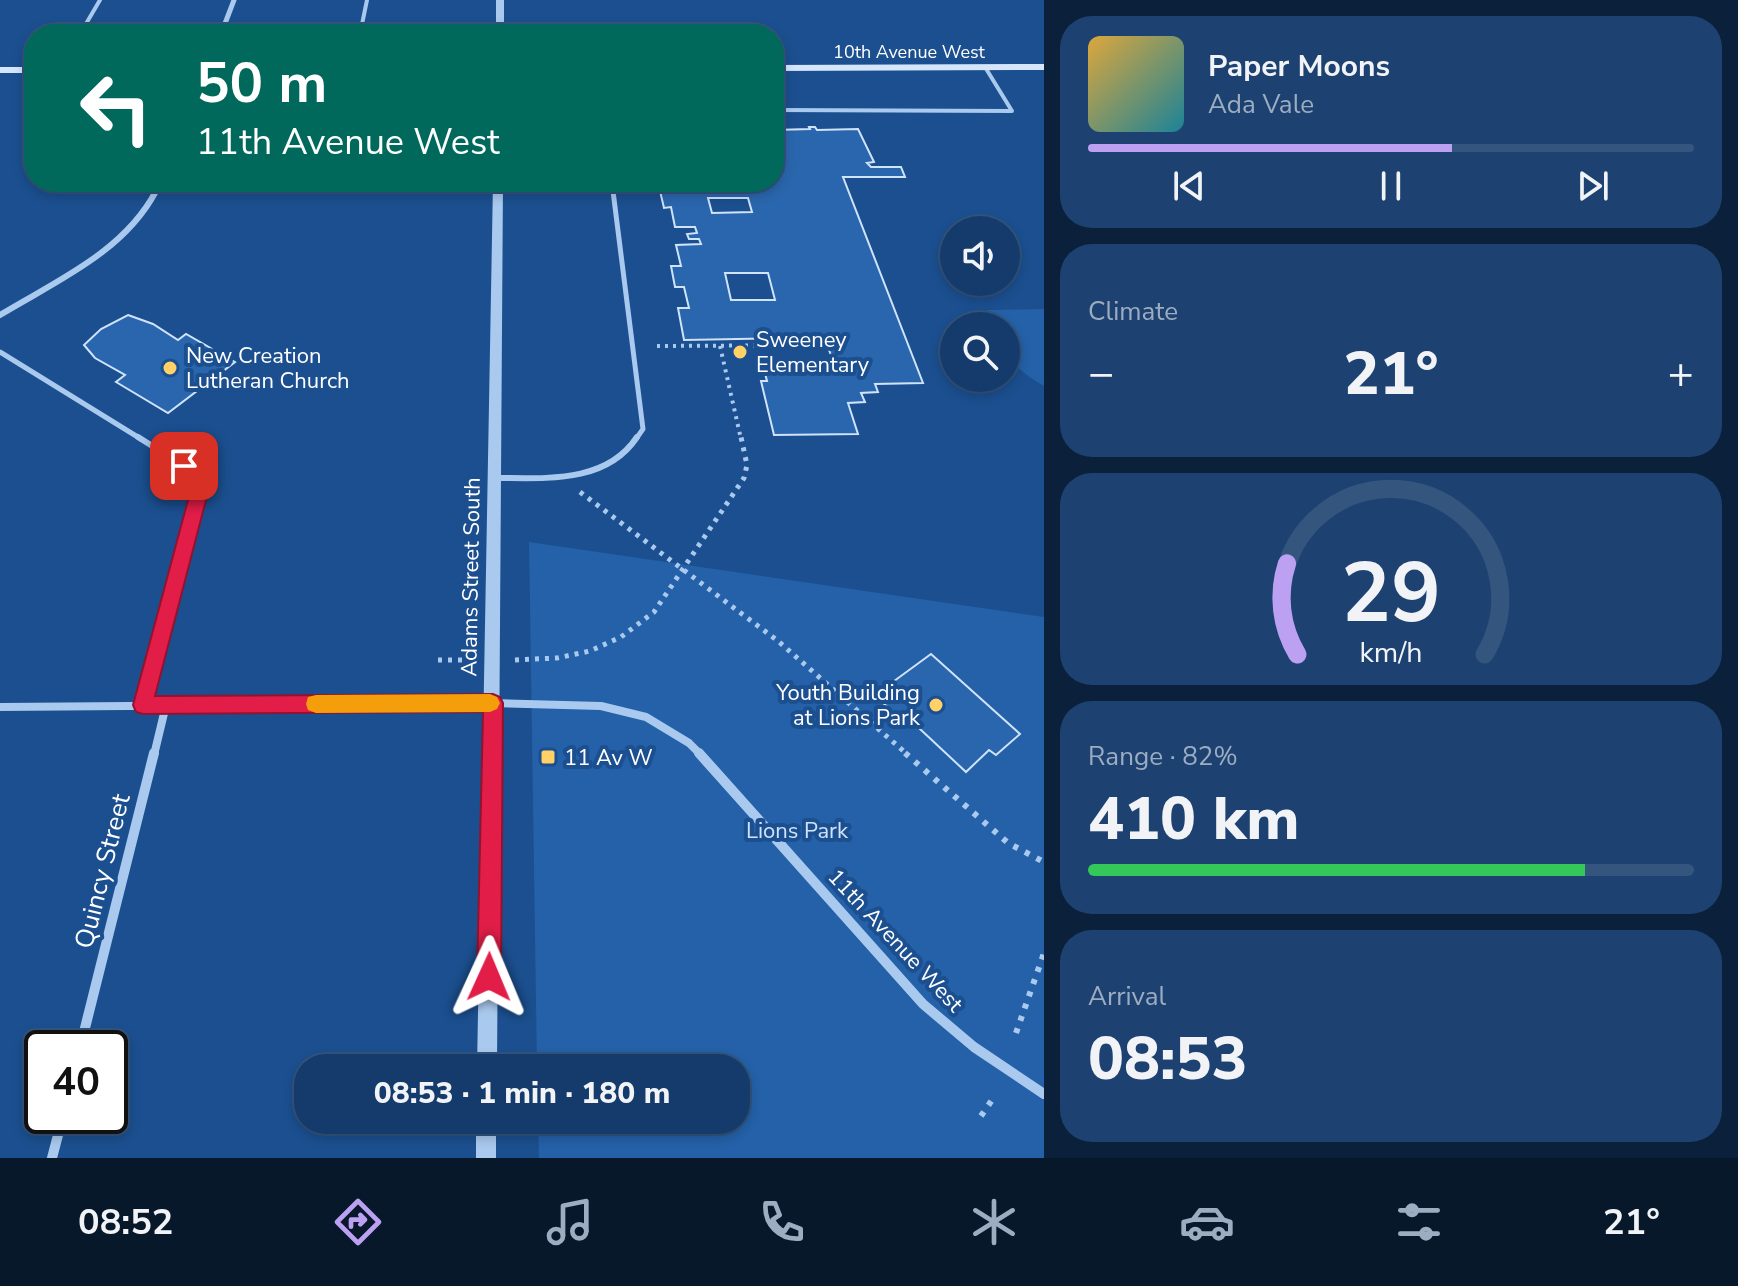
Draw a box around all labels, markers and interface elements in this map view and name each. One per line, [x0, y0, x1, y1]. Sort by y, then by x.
street label: 10th Avenue West [833, 40, 986, 64]
text: 50 m [196, 45, 327, 122]
text: Paper Moons [1208, 46, 1390, 87]
icon: left [64, 56, 168, 160]
text: Ada Vale [1208, 87, 1314, 122]
text: 11th Avenue West [196, 118, 500, 167]
icon: previous [1167, 164, 1211, 208]
icon: pause [1369, 164, 1413, 208]
icon: next [1571, 164, 1615, 208]
map controls [940, 216, 1020, 392]
button: sound [940, 216, 1020, 296]
text: Climate [1088, 294, 1178, 329]
button: search [940, 312, 1020, 392]
place label: Sweeney Elementary [756, 325, 870, 380]
text: 21° [1343, 333, 1439, 415]
place label: New Creation Lutheran Church [186, 341, 350, 396]
marker: Sweeney Elementary [731, 343, 749, 361]
text: − [1088, 344, 1114, 404]
text: + [1668, 344, 1694, 404]
marker: New Creation Lutheran Church [161, 359, 179, 377]
pin [150, 432, 218, 500]
icon: arrive [162, 444, 206, 488]
street label: Adams Street South [454, 477, 488, 677]
text: 29 [1341, 537, 1441, 650]
text: km/h [1360, 633, 1422, 672]
place label: Youth Building at Lions Park [775, 678, 921, 733]
marker: Youth Building at Lions Park [927, 696, 945, 714]
text: Range · 82% [1088, 739, 1238, 774]
place label: 11 Av W [564, 743, 653, 773]
marker: 11 Av W [539, 748, 557, 766]
text: 410 km [1088, 778, 1300, 860]
street label: Quincy Street [66, 789, 139, 952]
park label: Lions Park [746, 816, 849, 846]
street label: 11th Avenue West [821, 863, 970, 1019]
position arrow [447, 935, 531, 1019]
text: Arrival [1088, 979, 1166, 1014]
text: 08:53 [1088, 1018, 1248, 1100]
speed limit sign: 40 [24, 1030, 128, 1134]
text: 08:53 · 1 min · 180 m [374, 1073, 670, 1114]
icon: directions [330, 1194, 386, 1250]
icon: music [542, 1194, 598, 1250]
icon: phone [754, 1194, 810, 1250]
icon: climate [966, 1194, 1022, 1250]
icon: car [1179, 1194, 1235, 1250]
icon: filters [1391, 1194, 1447, 1250]
text: 08:52 [78, 1198, 173, 1247]
text: 21° [1603, 1198, 1660, 1247]

